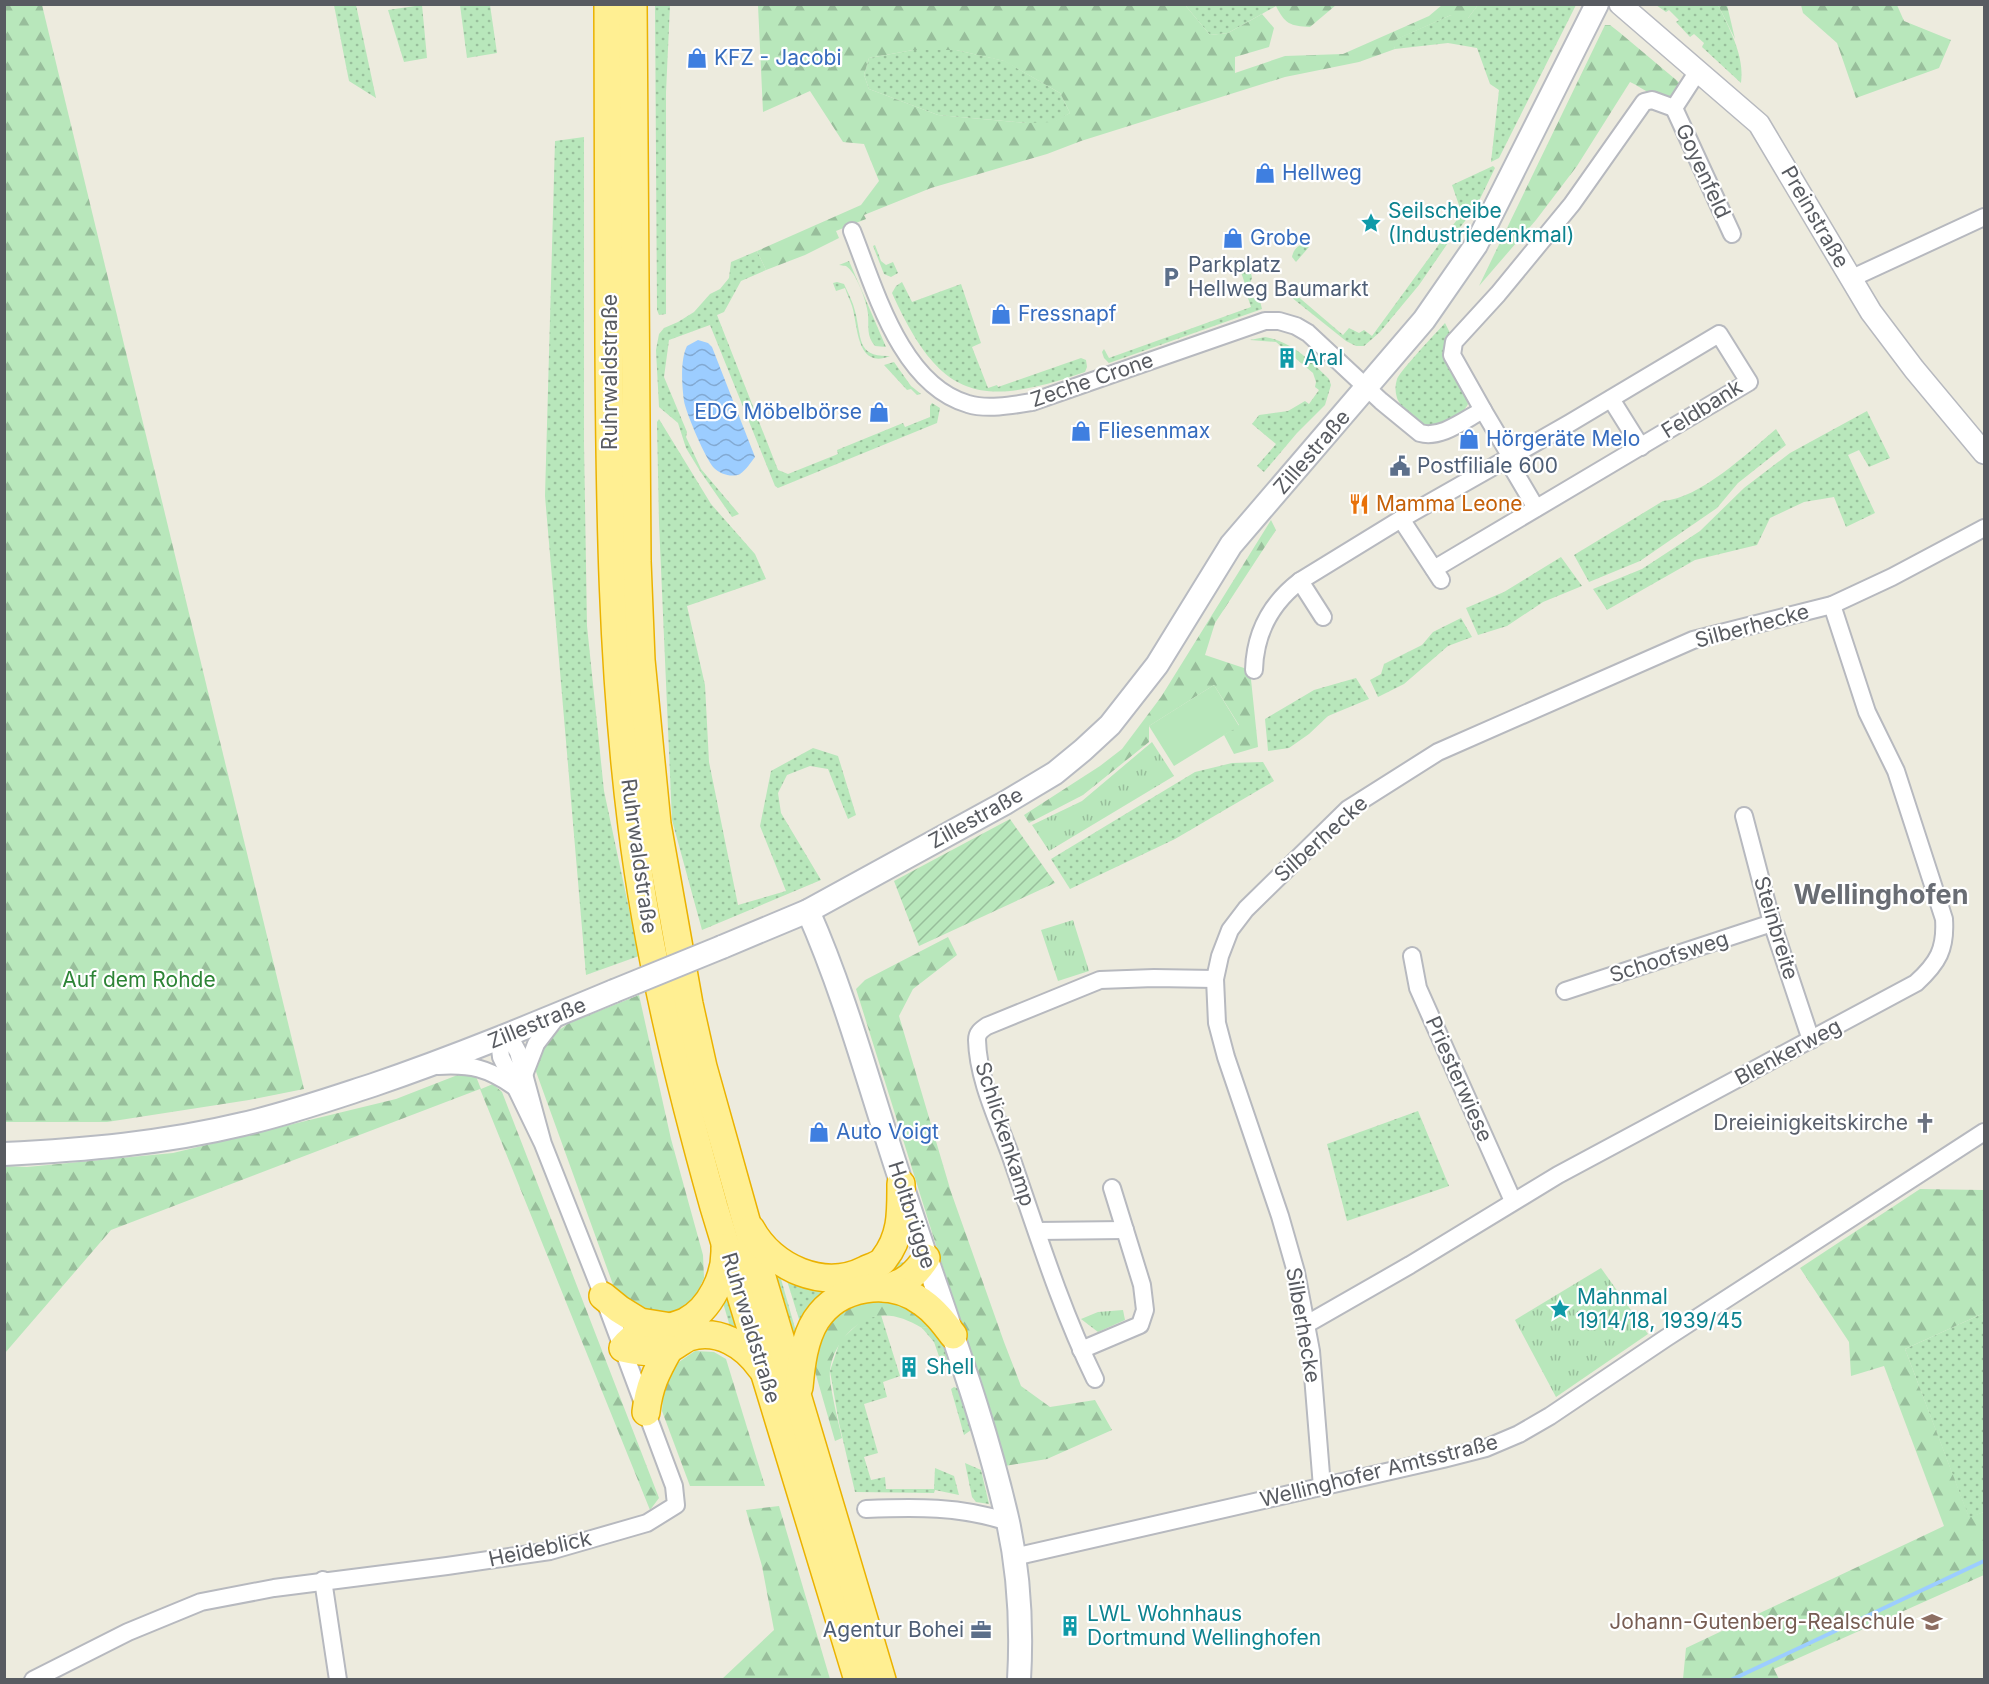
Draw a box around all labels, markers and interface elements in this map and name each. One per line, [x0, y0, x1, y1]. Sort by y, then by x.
place label: KFZ - Jacobi [714, 45, 842, 70]
shop icon: KFZ - Jacobi [685, 46, 709, 70]
street label: Goyenfeld [1671, 120, 1736, 222]
place label: Hellweg [1282, 160, 1362, 185]
shop icon: Hellweg [1253, 161, 1277, 185]
street label: Preinstraße [1776, 161, 1855, 272]
place label: Seilscheibe (Industriedenkmal) [1388, 198, 1574, 247]
place icon: Seilscheibe (Industriedenkmal) [1359, 211, 1383, 235]
place label: Grobe [1250, 225, 1311, 250]
shop icon: Grobe [1221, 226, 1245, 250]
place label: Parkplatz Hellweg Baumarkt [1188, 252, 1369, 301]
parking icon: Parkplatz Hellweg Baumarkt [1159, 265, 1183, 289]
street label: Ruhrwaldstraße [597, 294, 622, 450]
place label: Fressnapf [1018, 301, 1117, 326]
shop icon: Fressnapf [989, 302, 1013, 326]
place label: Aral [1304, 345, 1343, 370]
building icon: Aral [1275, 346, 1299, 370]
street label: Zeche Crone [1027, 347, 1156, 412]
street label: Feldbank [1657, 374, 1747, 443]
place label: EDG Möbelbörse [694, 399, 862, 424]
shop icon: EDG Möbelbörse [867, 400, 891, 424]
street label: Zillestraße [1268, 404, 1355, 499]
place label: Fliesenmax [1098, 418, 1210, 443]
shop icon: Fliesenmax [1069, 419, 1093, 443]
place label: Hörgeräte Melo [1486, 426, 1640, 451]
shop icon: Hörgeräte Melo [1457, 427, 1481, 451]
place label: Postfiliale 600 [1417, 453, 1558, 478]
public building icon: Postfiliale 600 [1388, 454, 1412, 478]
place label: Mamma Leone [1376, 491, 1523, 516]
restaurant icon: Mamma Leone [1347, 492, 1371, 516]
street label: Silberhecke [1692, 598, 1812, 653]
street label: Ruhrwaldstraße [616, 777, 663, 935]
street label: Zillestraße [924, 782, 1027, 854]
street label: Silberhecke [1269, 790, 1372, 887]
street label: Steinbreite [1749, 873, 1804, 982]
district label: Wellinghofen [1794, 878, 1969, 911]
street label: Schoofsweg [1606, 926, 1731, 987]
park label: Auf dem Rohde [62, 967, 216, 992]
street label: Zillestraße [484, 992, 589, 1054]
street label: Priesterwiese [1421, 1012, 1498, 1145]
street label: Blenkerweg [1730, 1013, 1845, 1090]
street label: Schlickenkamp [970, 1058, 1041, 1209]
place label: Dreieinigkeitskirche [1713, 1110, 1908, 1135]
church icon: Dreieinigkeitskirche [1913, 1111, 1937, 1135]
place label: Auto Voigt [836, 1119, 939, 1144]
shop icon: Auto Voigt [807, 1120, 831, 1144]
street label: Holtbrügge [883, 1158, 942, 1272]
street label: Ruhrwaldstraße [717, 1250, 786, 1406]
street label: Silberhecke [1281, 1265, 1326, 1385]
place label: Mahnmal 1914/18, 1939/45 [1577, 1284, 1743, 1333]
place icon: Mahnmal 1914/18, 1939/45 [1548, 1297, 1572, 1321]
place label: Shell [926, 1354, 974, 1379]
building icon: Shell [897, 1355, 921, 1379]
street label: Wellinghofer Amtsstraße [1257, 1429, 1500, 1512]
street label: Heideblick [486, 1525, 594, 1572]
place label: LWL Wohnhaus Dortmund Wellinghofen [1087, 1601, 1321, 1650]
place label: Johann-Gutenberg-Realschule [1609, 1609, 1915, 1634]
school or university icon: Johann-Gutenberg-Realschule [1920, 1610, 1944, 1634]
building icon: LWL Wohnhaus Dortmund Wellinghofen [1058, 1614, 1082, 1638]
place label: Agentur Bohei [823, 1617, 964, 1642]
office icon: Agentur Bohei [969, 1618, 993, 1642]

